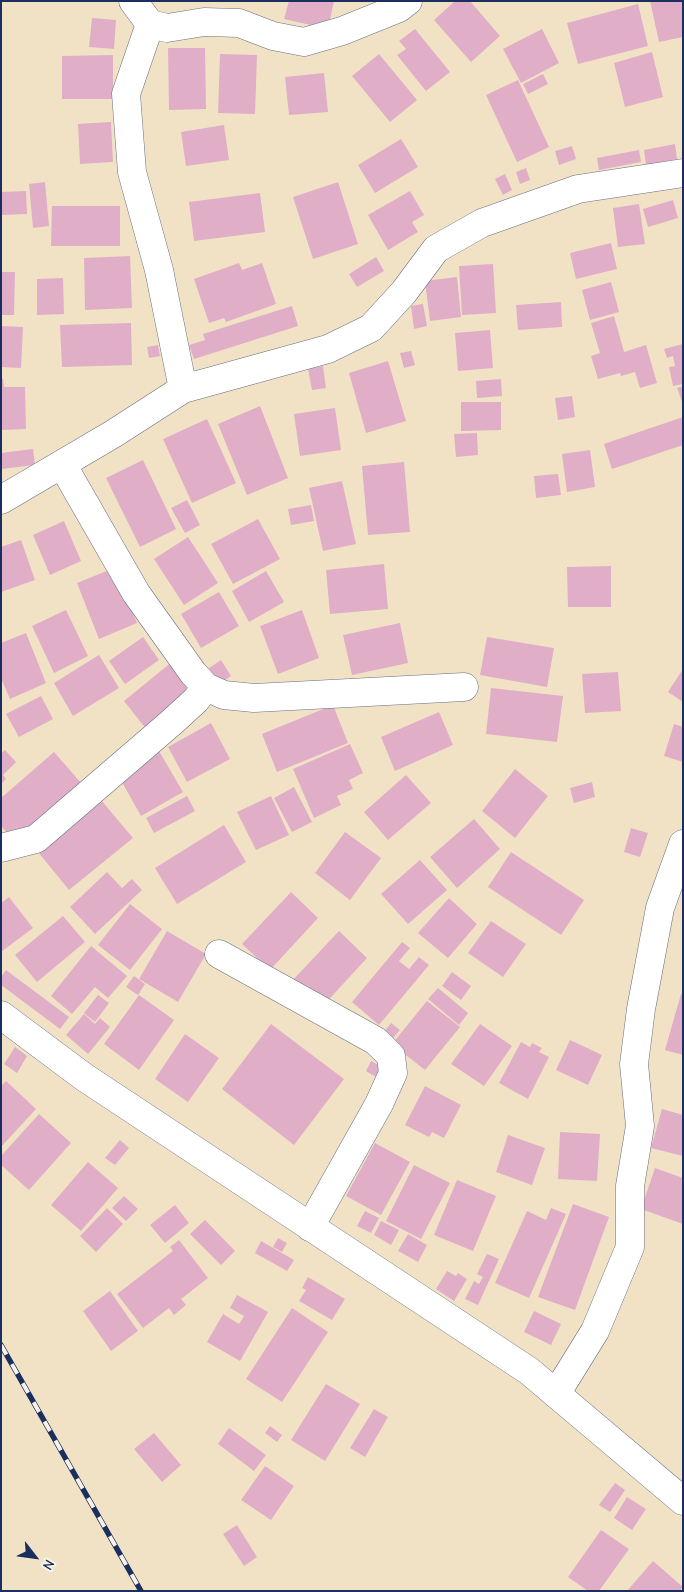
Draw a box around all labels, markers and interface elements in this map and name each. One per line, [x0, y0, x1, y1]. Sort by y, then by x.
north arrow [10, 1532, 60, 1582]
text: N [39, 1557, 58, 1573]

